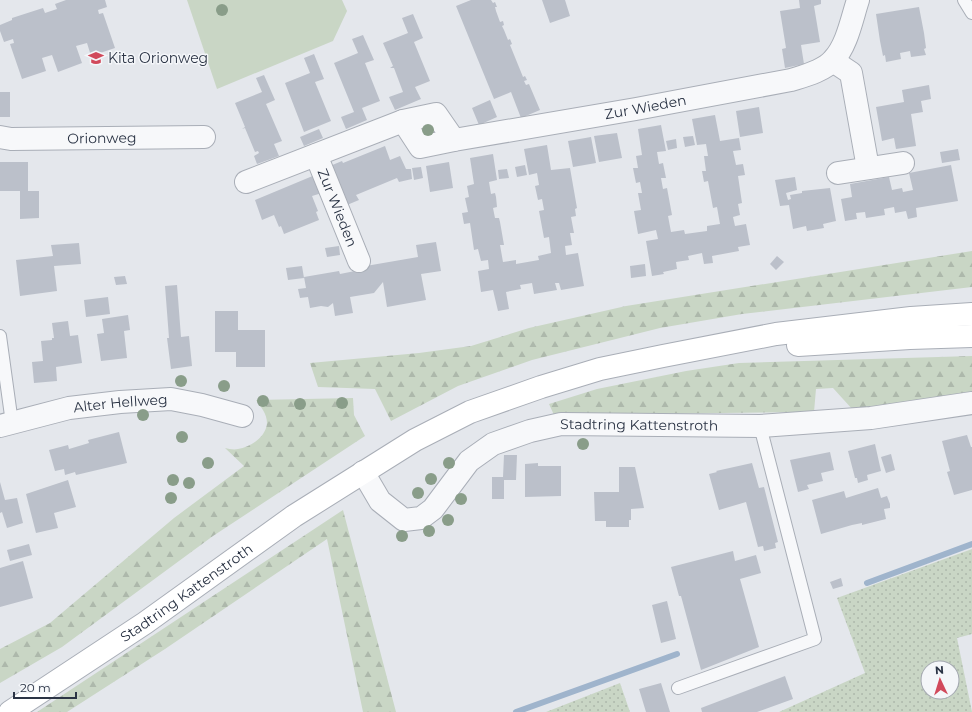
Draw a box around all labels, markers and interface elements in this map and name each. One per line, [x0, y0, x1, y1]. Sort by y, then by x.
school or university icon: Kita Orionweg [87, 49, 105, 67]
place label: Kita Orionweg [108, 49, 208, 67]
street label: Zur Wieden [603, 91, 688, 123]
street label: Orionweg [67, 129, 137, 147]
street label: Zur Wieden [314, 166, 361, 250]
street label: Alter Hellweg [72, 390, 168, 416]
street label: Stadtring Kattenstroth [560, 415, 718, 435]
street label: Stadtring Kattenstroth [117, 540, 256, 646]
north arrow [920, 660, 960, 700]
text: N [934, 663, 944, 677]
scale bar [14, 674, 76, 700]
text: 20 m [20, 680, 51, 695]

